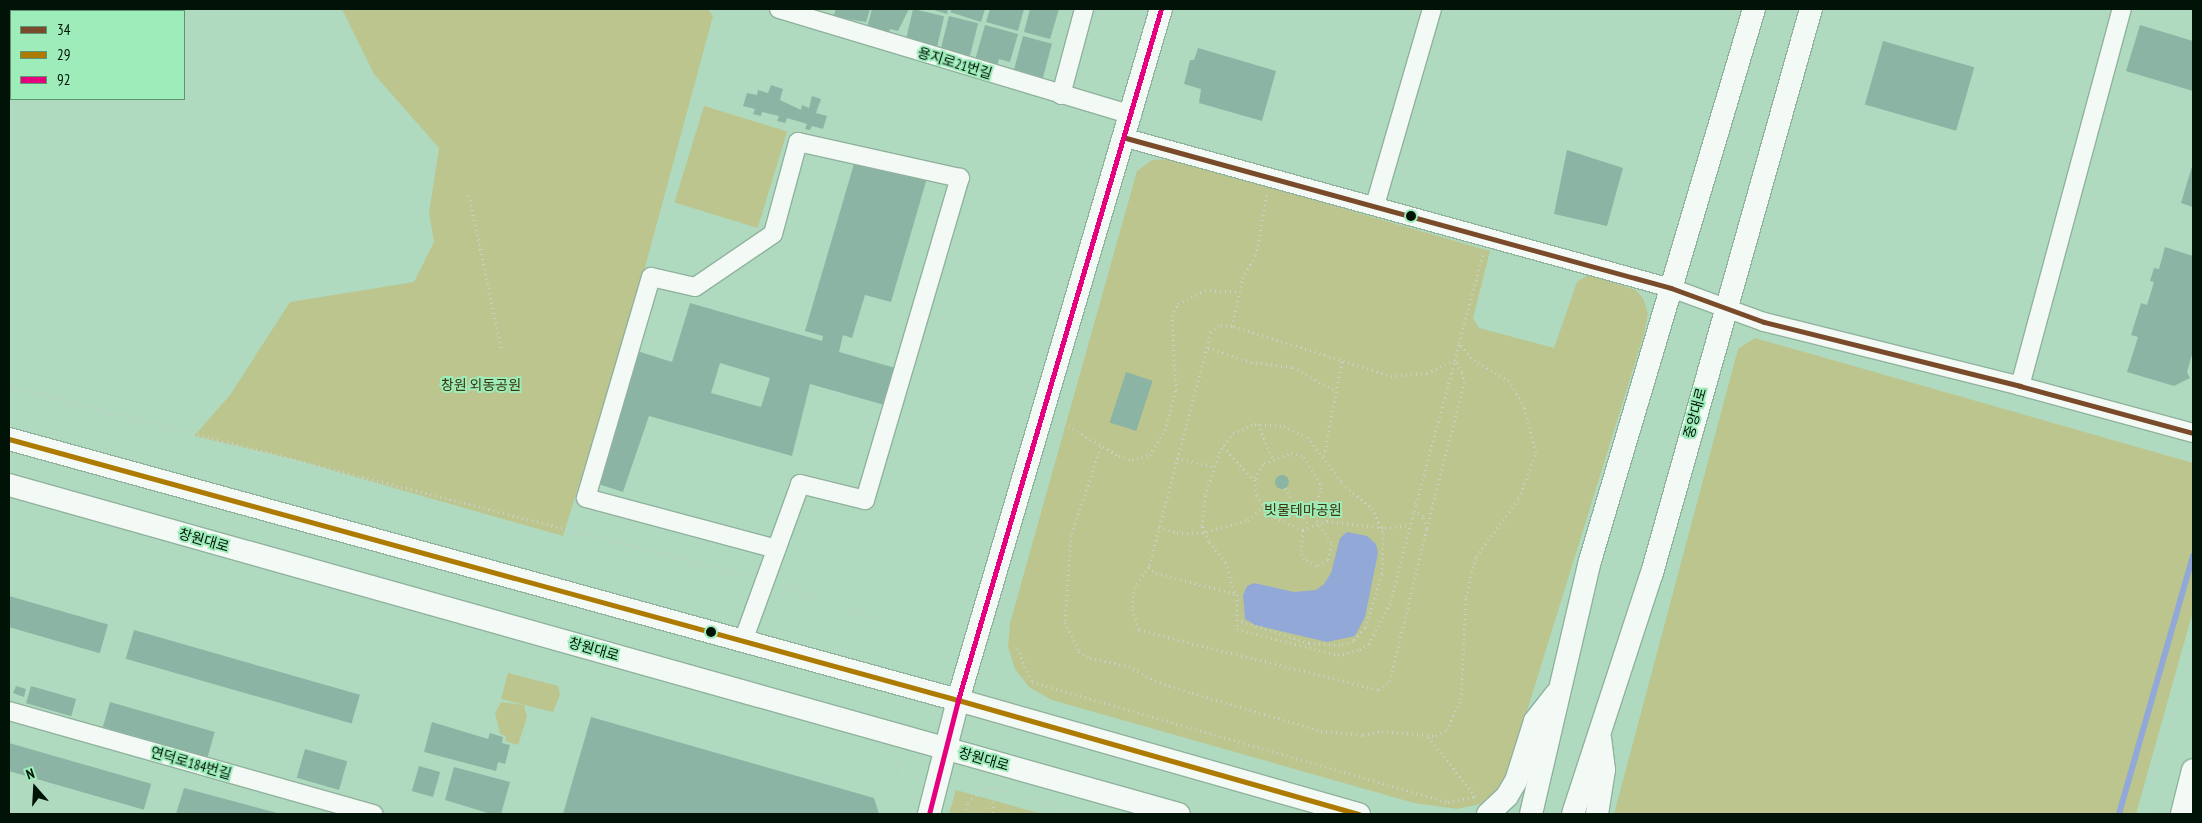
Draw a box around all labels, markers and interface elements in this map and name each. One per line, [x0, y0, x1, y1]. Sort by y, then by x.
legend [10, 10, 185, 100]
text: 34 [57, 20, 71, 39]
street label: 용지로21번길 [916, 44, 994, 82]
text: 29 [57, 45, 71, 64]
text: 92 [57, 70, 71, 89]
unlabelled marker [1406, 211, 1416, 221]
park label: 창원 외동공원 [441, 377, 521, 393]
street label: 중앙대로 [1680, 386, 1710, 440]
park label: 빗물테마공원 [1264, 502, 1342, 518]
street label: 창원대로 [177, 525, 231, 555]
unlabelled marker [706, 627, 716, 637]
street label: 창원대로 [567, 634, 621, 664]
street label: 연덕로184번길 [149, 743, 233, 783]
street label: 창원대로 [957, 744, 1011, 774]
north arrow [10, 763, 60, 813]
text: N [24, 764, 37, 784]

